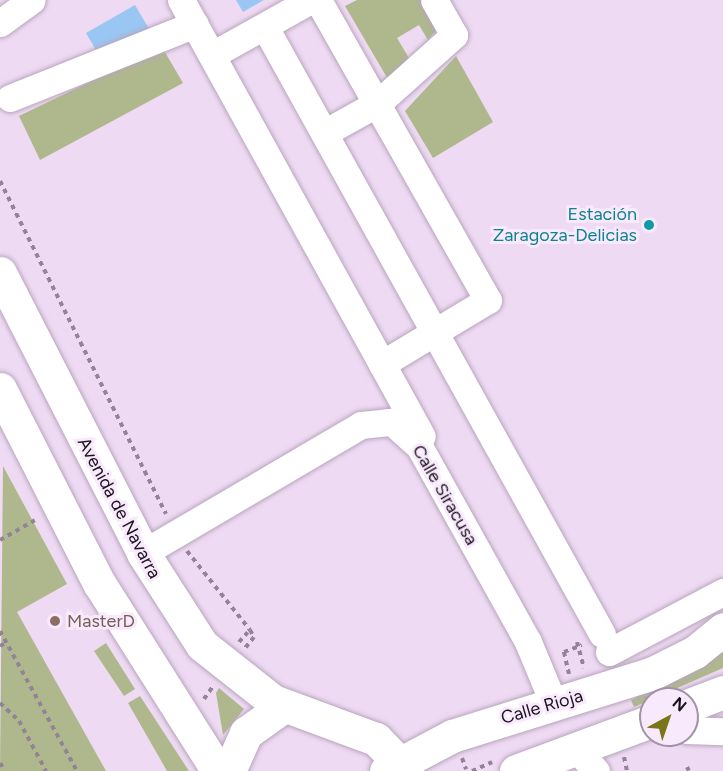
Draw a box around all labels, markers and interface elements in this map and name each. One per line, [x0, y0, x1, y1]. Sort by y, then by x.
place label: Estación Zaragoza-Delicias [493, 204, 637, 246]
marker: Estación Zaragoza-Delicias [642, 218, 656, 232]
street label: Avenida de Navarra [73, 434, 165, 582]
street label: Calle Siracusa [408, 441, 482, 549]
place label: MasterD [67, 610, 135, 632]
marker: MasterD [48, 614, 62, 628]
street label: Calle Rioja [499, 685, 585, 729]
north arrow [639, 687, 699, 747]
text: N [669, 693, 690, 716]

